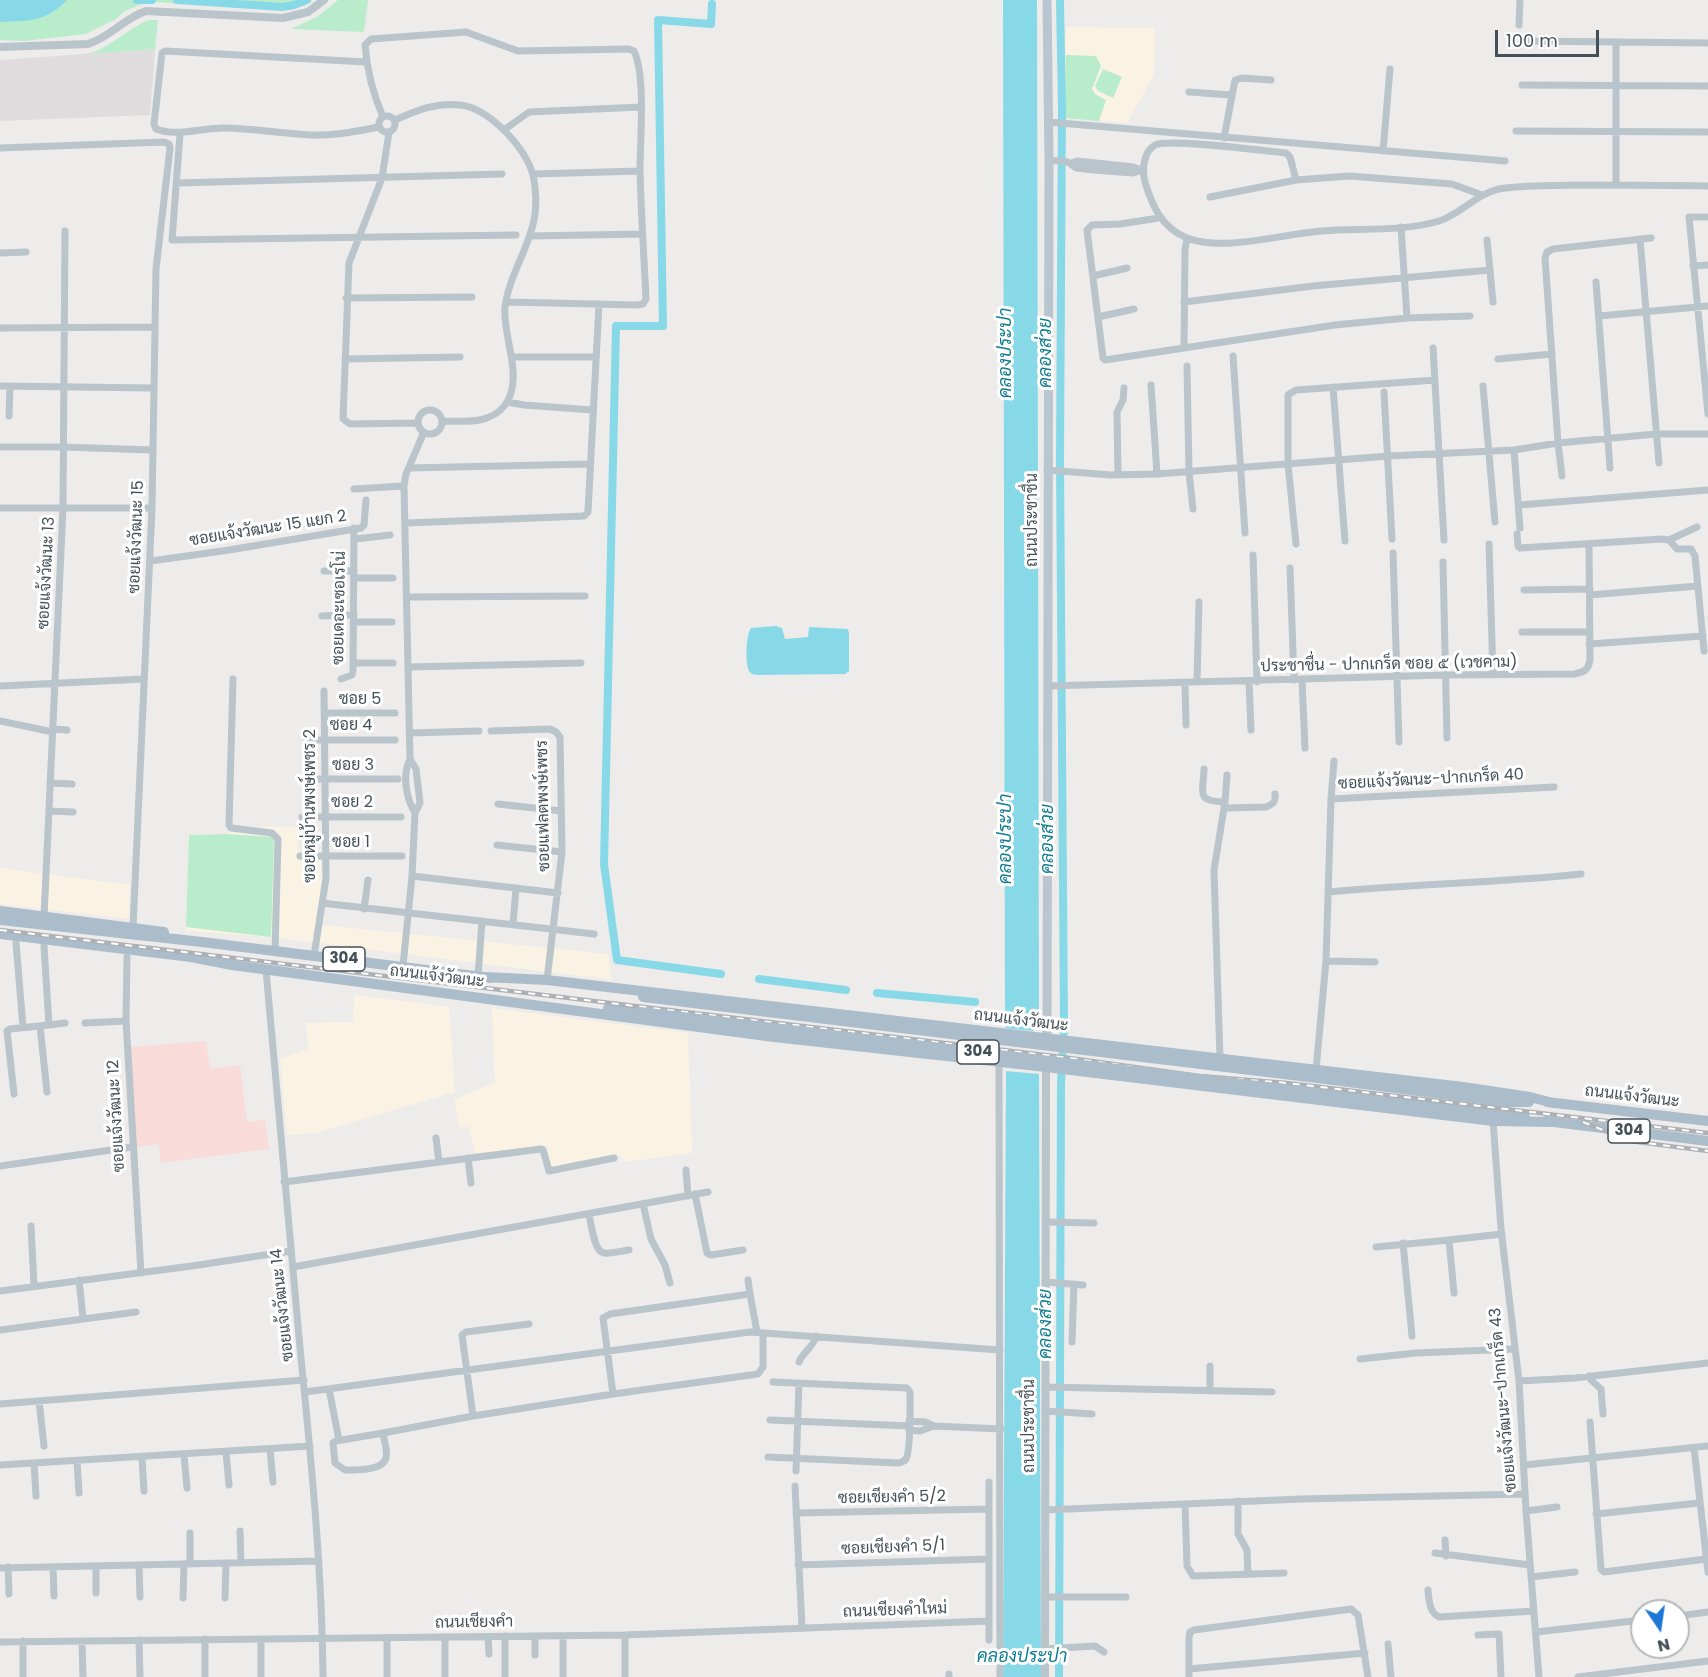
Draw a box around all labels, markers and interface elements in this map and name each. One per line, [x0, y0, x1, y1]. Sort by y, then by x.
scale bar [1498, 18, 1602, 56]
text: 100 m [1506, 28, 1558, 53]
water label: คลองประปา [995, 308, 1017, 398]
water label: คลองส่วย [1035, 318, 1057, 388]
street label: ถนนประชาชื่น [1023, 473, 1043, 567]
street label: ซอยแจ้งวัฒนะ 15 [125, 480, 149, 594]
street label: ซอยแจ้งวัฒนะ 15 แยก 2 [188, 507, 348, 551]
street label: ซอยแจ้งวัฒนะ 13 [34, 516, 60, 630]
street label: ซอยเดอะเซอเรโน่ [329, 551, 351, 665]
street label: ประชาชื่น - ปากเกร็ด ซอย ๕ (เวชคาม) [1260, 653, 1518, 677]
street label: ซอย 5 [339, 690, 381, 710]
street label: ซอย 4 [330, 716, 372, 736]
street label: ซอยหมู่บ้านพงษ์เพชร 2 [301, 729, 321, 883]
street label: ซอยแฟลตพงษ์เพชร [533, 740, 555, 872]
street label: ซอย 3 [332, 756, 374, 776]
street label: ซอยแจ้งวัฒนะ-ปากเกร็ด 40 [1338, 766, 1524, 794]
street label: ซอย 2 [331, 793, 373, 813]
water label: คลองประปา [995, 794, 1017, 884]
water label: คลองส่วย [1037, 804, 1059, 874]
street label: ซอย 1 [332, 833, 370, 853]
road number: 304 [323, 947, 365, 971]
street label: ถนนแจ้งวัฒนะ [389, 962, 485, 992]
street label: ถนนแจ้งวัฒนะ [973, 1006, 1069, 1036]
road number: 304 [957, 1040, 999, 1064]
street label: ซอยแจ้งวัฒนะ 12 [104, 1059, 130, 1173]
street label: ถนนแจ้งวัฒนะ [1584, 1082, 1680, 1112]
road number: 304 [1608, 1119, 1650, 1143]
street label: ซอยแจ้งวัฒนะ 14 [268, 1248, 298, 1362]
water label: คลองส่วย [1035, 1289, 1057, 1359]
street label: ซอยแจ้งวัฒนะ-ปากเกร็ด 43 [1486, 1307, 1522, 1493]
street label: ถนนประชาชื่น [1020, 1379, 1040, 1473]
street label: ซอยเชียงคำ 5/2 [838, 1487, 946, 1509]
street label: ซอยเชียงคำ 5/1 [841, 1537, 945, 1559]
north arrow [1630, 1599, 1690, 1659]
street label: ถนนเชียงคำใหม่ [843, 1600, 947, 1622]
street label: ถนนเชียงคำ [435, 1613, 513, 1633]
text: N [1655, 1633, 1672, 1658]
water label: คลองประปา [977, 1646, 1067, 1668]

